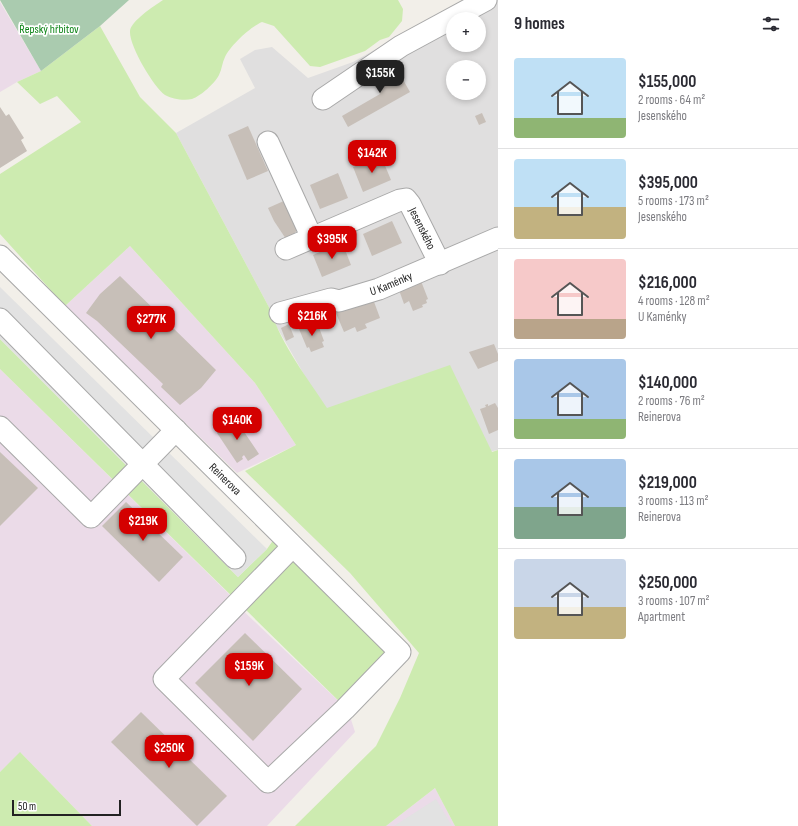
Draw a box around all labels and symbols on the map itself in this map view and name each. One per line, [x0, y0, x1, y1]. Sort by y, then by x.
park label: Řepský hřbitov [19, 22, 79, 37]
pin: $155K [352, 60, 408, 94]
pin: $142K [344, 140, 400, 174]
street label: Jesenského [405, 204, 439, 252]
pin: $395K [304, 226, 360, 260]
street label: U Kaménky [368, 268, 415, 299]
pin: $216K [284, 303, 340, 337]
pin: $277K [123, 306, 179, 340]
pin: $140K [209, 407, 265, 441]
street label: Reinerova [206, 460, 245, 499]
pin: $219K [115, 508, 171, 542]
pin: $159K [221, 653, 277, 687]
pin: $250K [141, 735, 197, 769]
scale bar [12, 798, 121, 817]

